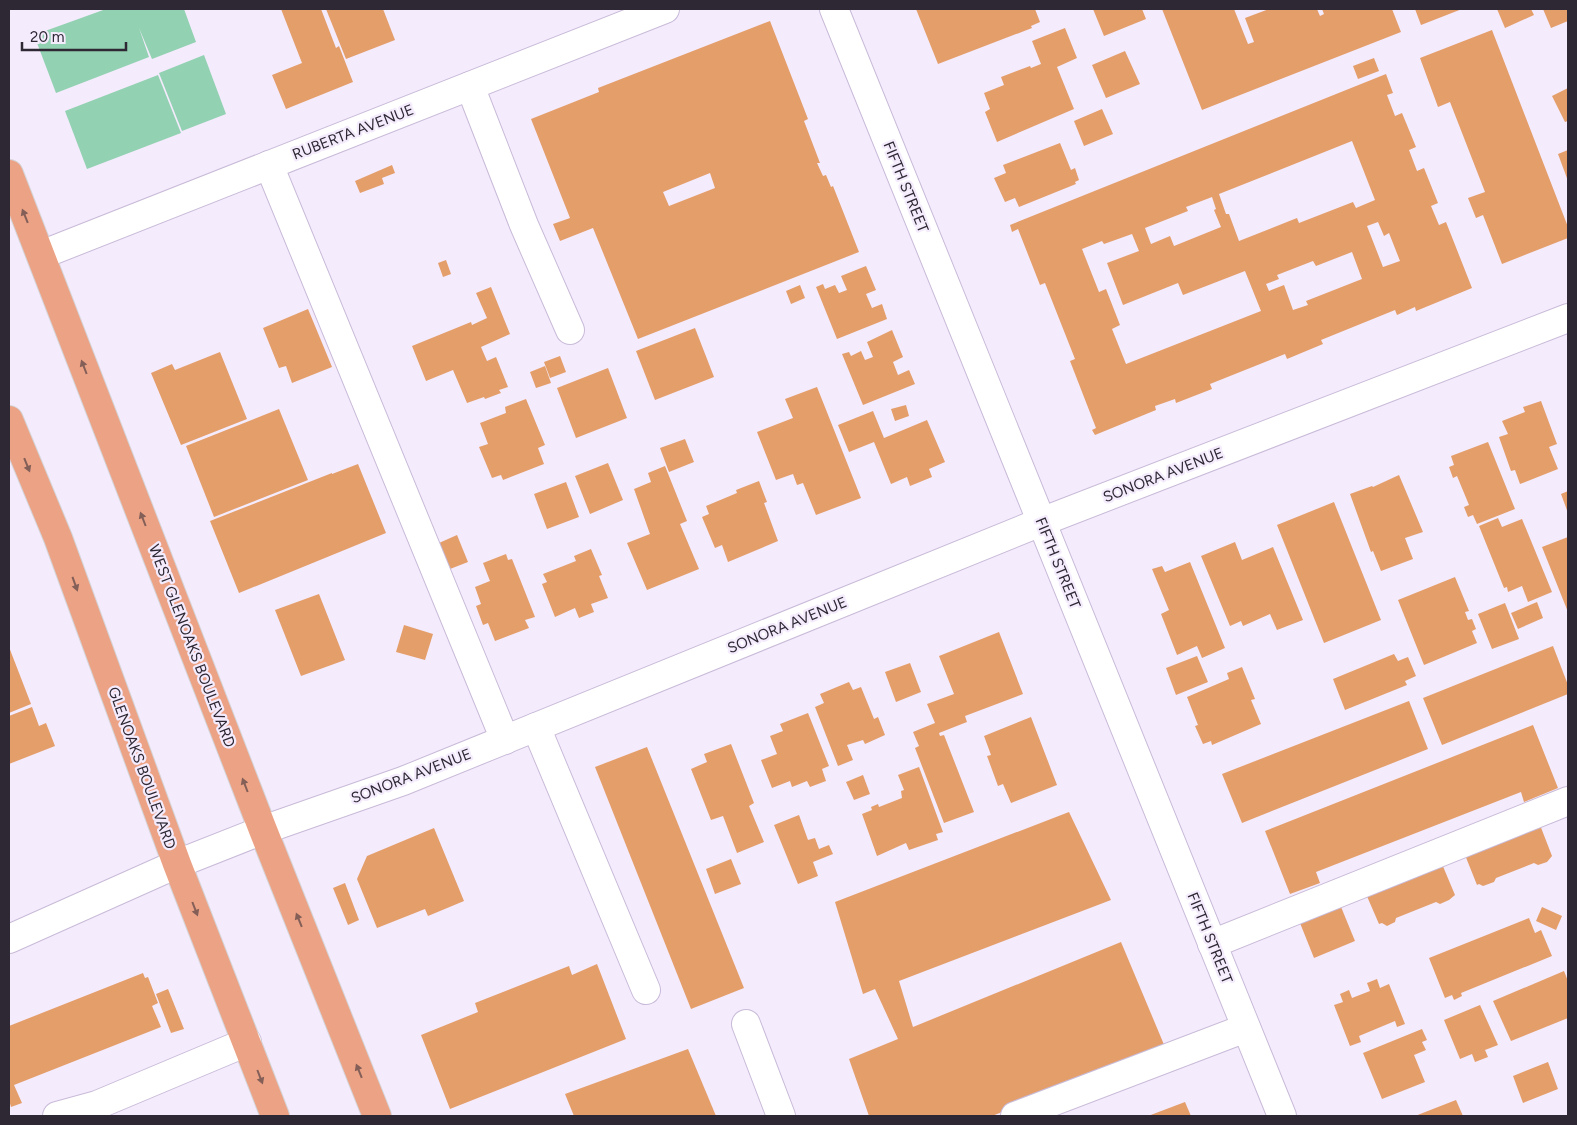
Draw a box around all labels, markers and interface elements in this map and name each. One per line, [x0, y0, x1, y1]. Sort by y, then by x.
scale bar [22, 20, 126, 52]
text: 20 m [30, 28, 64, 46]
street label: RUBERTA AVENUE [290, 101, 416, 163]
street label: FIFTH STREET [880, 139, 933, 236]
one-way arrow [21, 208, 29, 223]
one-way arrow [80, 359, 88, 374]
street label: SONORA AVENUE [1100, 444, 1226, 506]
one-way arrow [24, 458, 32, 472]
one-way arrow [139, 511, 147, 526]
street label: FIFTH STREET [1032, 515, 1085, 612]
street label: WEST GLENOAKS BOULEVARD [145, 542, 239, 750]
one-way arrow [71, 577, 79, 592]
street label: SONORA AVENUE [725, 593, 849, 657]
street label: GLENOAKS BOULEVARD [104, 684, 180, 852]
street label: SONORA AVENUE [348, 745, 474, 807]
one-way arrow [241, 777, 249, 792]
street label: FIFTH STREET [1184, 890, 1237, 987]
one-way arrow [191, 902, 199, 917]
one-way arrow [294, 913, 302, 927]
one-way arrow [354, 1064, 362, 1078]
one-way arrow [256, 1070, 264, 1085]

